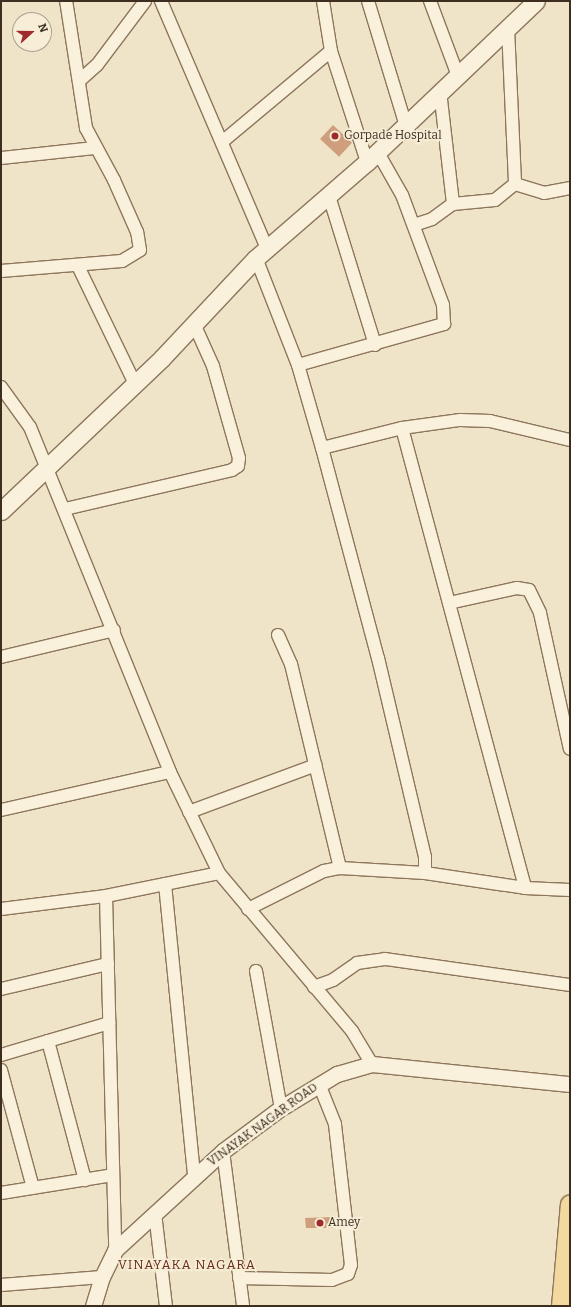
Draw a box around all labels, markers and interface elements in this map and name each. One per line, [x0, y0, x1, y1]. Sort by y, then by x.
north arrow [12, 12, 52, 52]
text: N [35, 22, 50, 34]
place label: Gorpade Hospital [344, 129, 442, 143]
marker: Gorpade Hospital [329, 130, 341, 142]
street label: VINAYAK NAGAR ROAD [205, 1080, 321, 1170]
place label: Amey [328, 1216, 360, 1230]
marker: Amey [315, 1218, 325, 1228]
district label: VINAYAKA NAGARA [118, 1257, 256, 1273]

